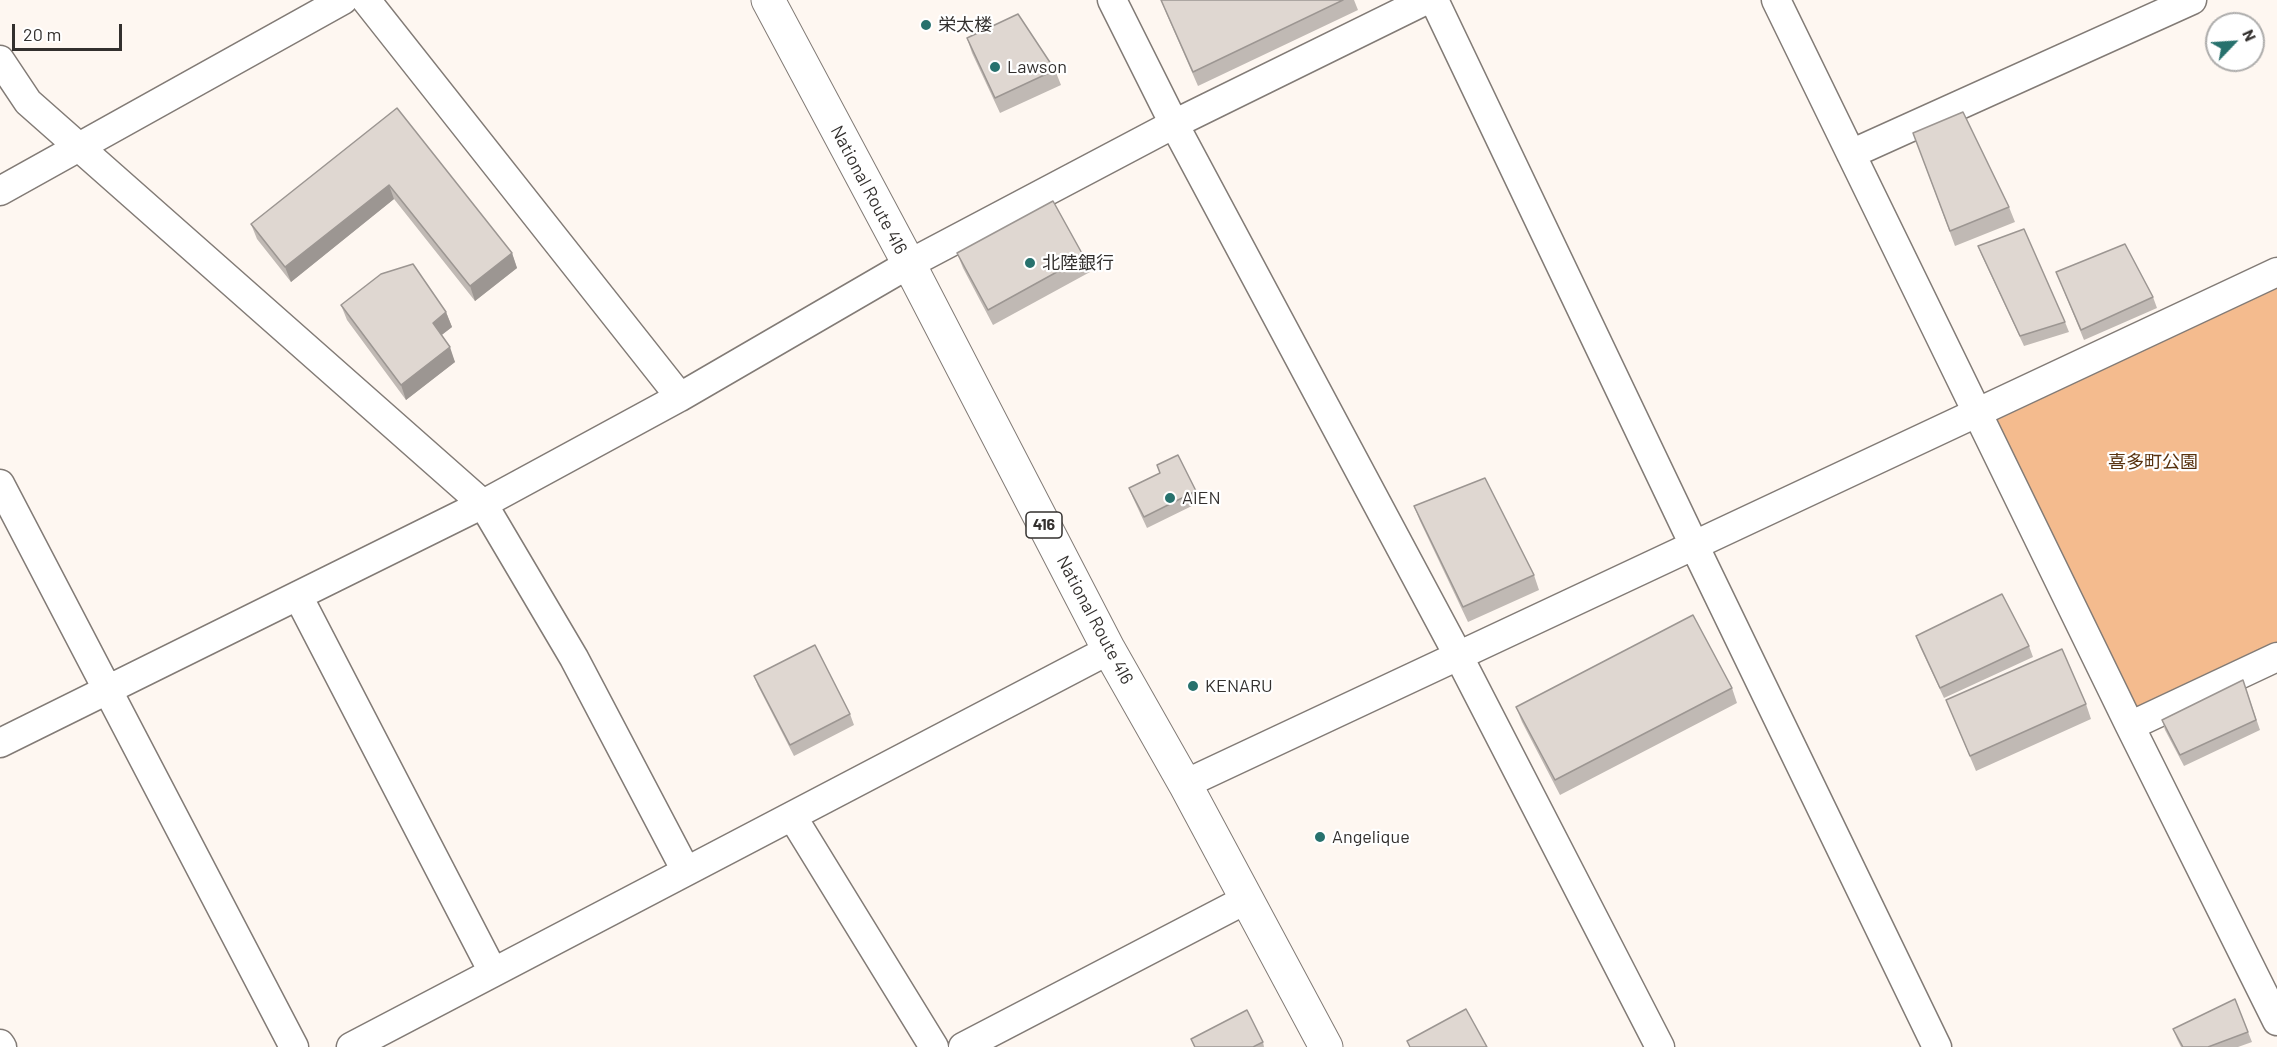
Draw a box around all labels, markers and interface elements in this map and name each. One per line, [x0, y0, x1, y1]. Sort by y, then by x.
scale bar [15, 12, 124, 50]
north arrow [2205, 12, 2265, 72]
place label: 栄太楼 [938, 14, 992, 36]
marker: 栄太楼 [919, 18, 933, 32]
text: 20 m [23, 23, 61, 45]
text: N [2239, 26, 2261, 44]
place label: Lawson [1007, 56, 1067, 78]
marker: Lawson [988, 60, 1002, 74]
street label: National Route 416 [826, 122, 912, 258]
place label: 北陸銀行 [1042, 252, 1114, 274]
marker: 北陸銀行 [1023, 256, 1037, 270]
park label: 喜多町公園 [2108, 451, 2198, 473]
place label: AIEN [1182, 487, 1221, 509]
marker: AIEN [1163, 491, 1177, 505]
road number: 416 [1026, 512, 1062, 538]
street label: National Route 416 [1052, 552, 1138, 688]
place label: KENARU [1205, 675, 1273, 697]
marker: KENARU [1186, 679, 1200, 693]
place label: Angelique [1332, 826, 1410, 848]
marker: Angelique [1313, 830, 1327, 844]

